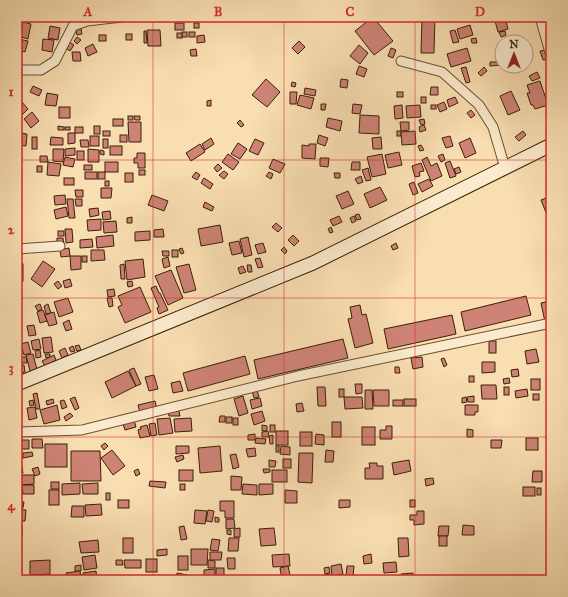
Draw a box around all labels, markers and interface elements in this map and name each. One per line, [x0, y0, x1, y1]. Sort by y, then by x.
text: A [83, 4, 93, 20]
text: B [214, 4, 223, 20]
text: C [346, 4, 355, 20]
text: D [475, 4, 485, 20]
north arrow [494, 34, 534, 74]
text: N [509, 38, 519, 51]
text: 1 [8, 84, 14, 100]
text: 2 [8, 222, 15, 238]
text: 3 [8, 360, 14, 376]
text: 4 [7, 498, 15, 514]

